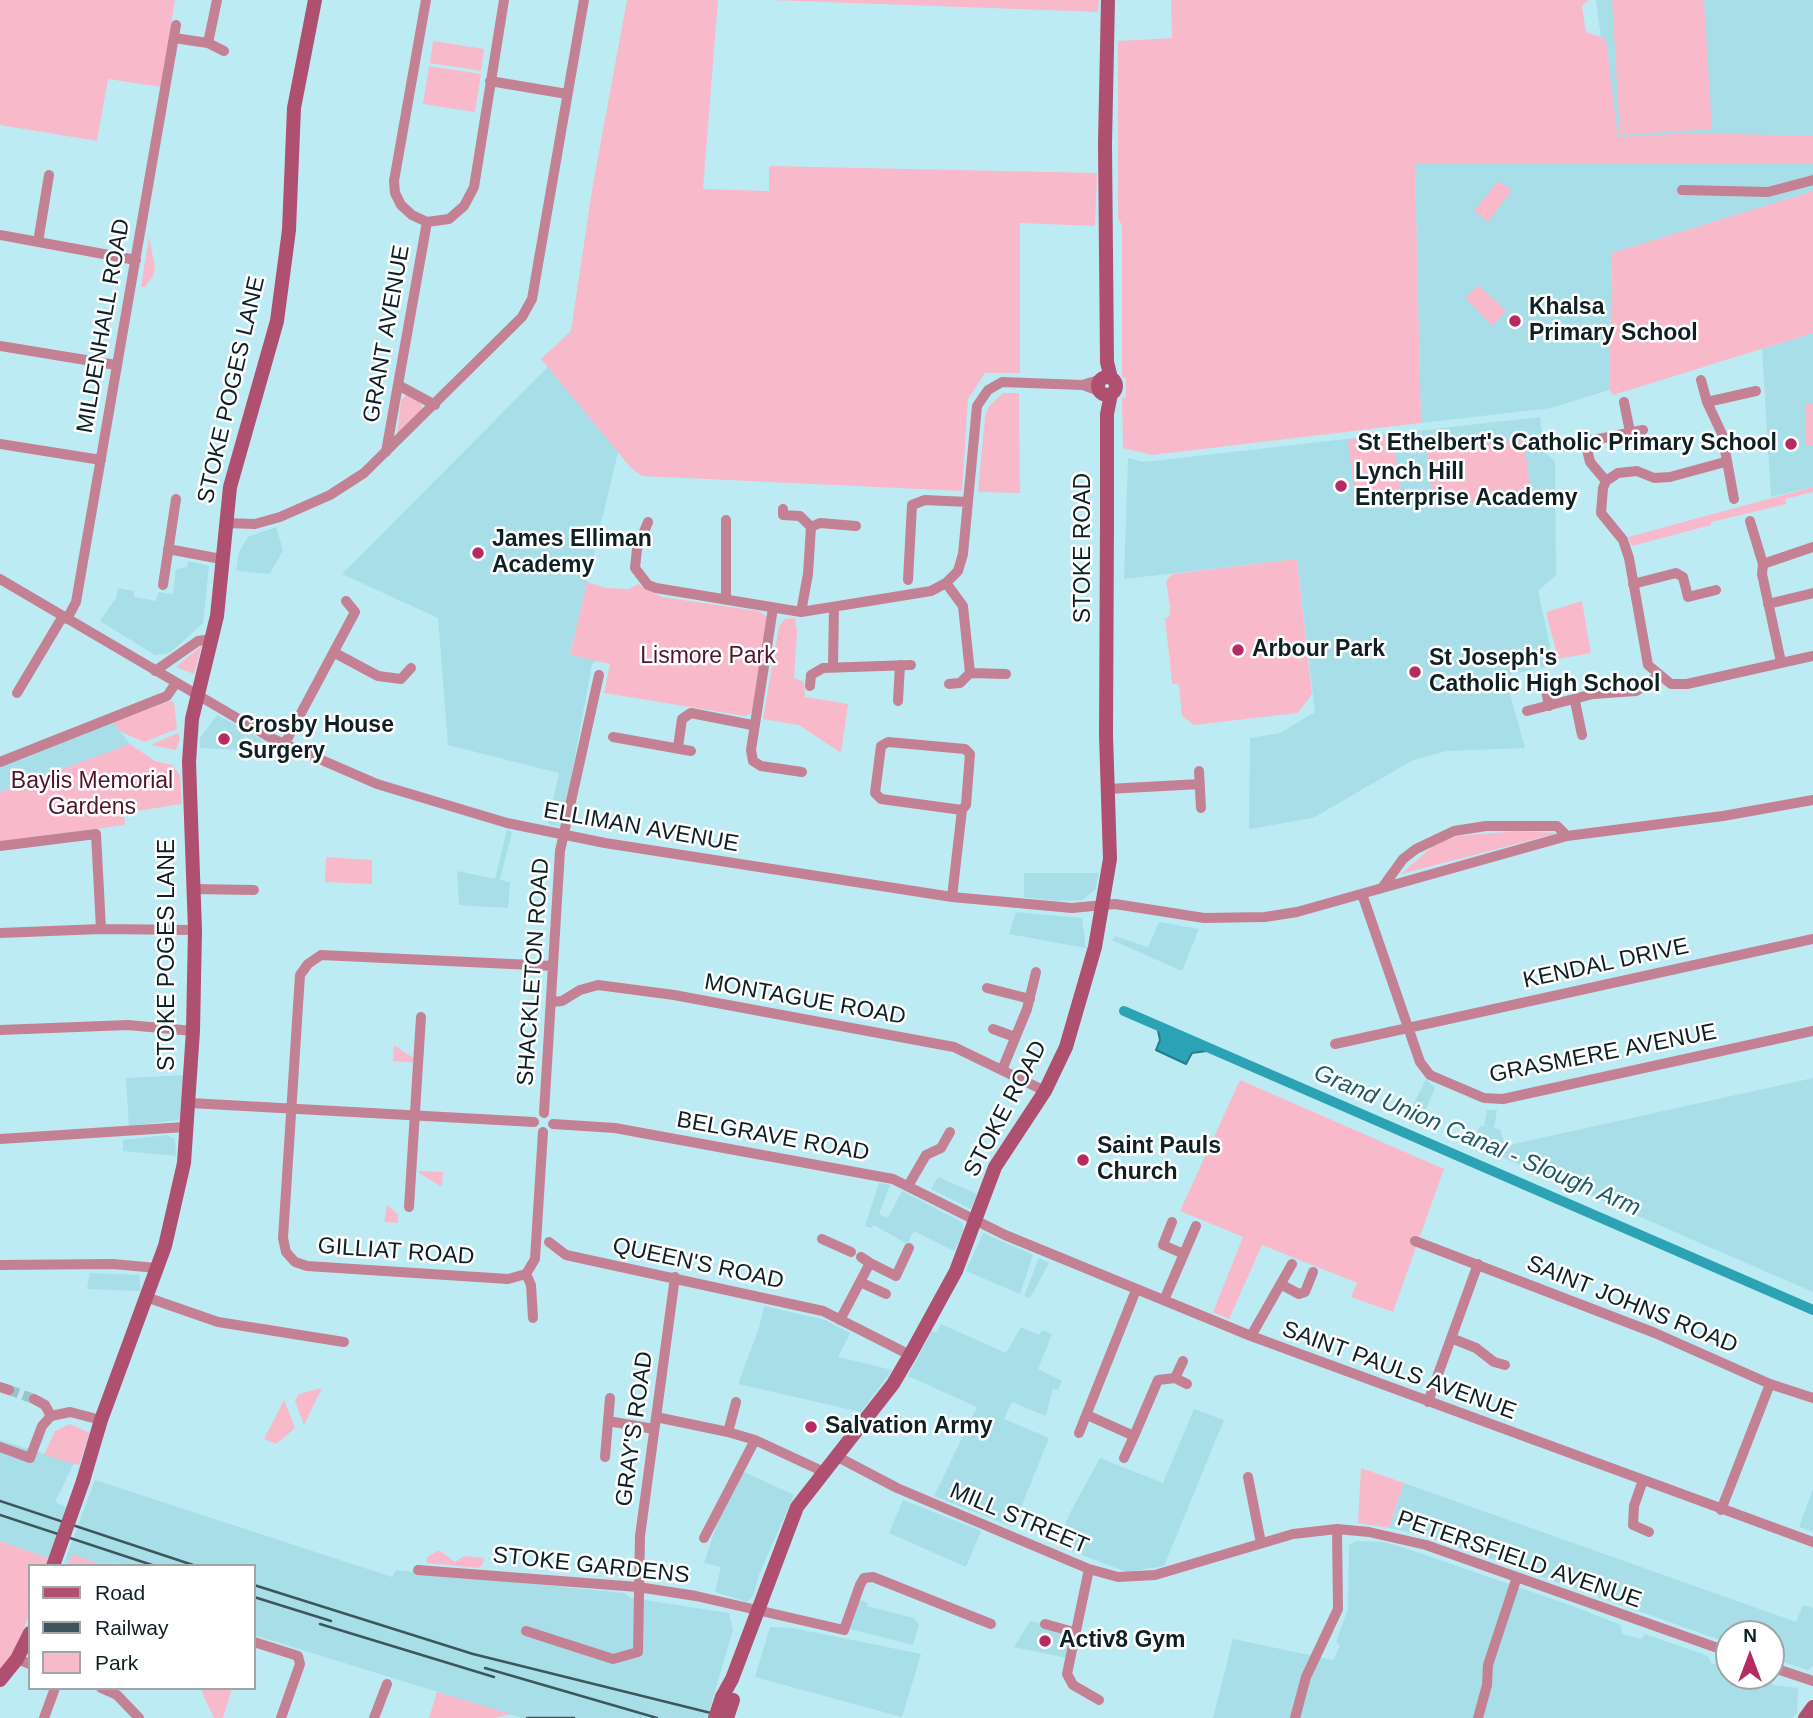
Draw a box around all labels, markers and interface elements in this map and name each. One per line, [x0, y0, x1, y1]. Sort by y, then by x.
street label: MILDENHALL ROAD [72, 217, 136, 435]
street label: GRANT AVENUE [358, 243, 416, 425]
street label: STOKE POGES LANE [192, 274, 272, 506]
place label: Khalsa Primary School [1529, 294, 1698, 348]
marker: Khalsa Primary School [1507, 313, 1523, 329]
place label: St Ethelbert's Catholic Primary School [1357, 430, 1777, 458]
marker: St Ethelbert's Catholic Primary School [1783, 436, 1799, 452]
place label: Lynch Hill Enterprise Academy [1355, 459, 1577, 513]
street label: STOKE ROAD [1070, 473, 1098, 623]
marker: Lynch Hill Enterprise Academy [1333, 478, 1349, 494]
place label: James Elliman Academy [492, 526, 652, 580]
marker: James Elliman Academy [470, 545, 486, 561]
place label: Arbour Park [1252, 636, 1385, 664]
marker: Arbour Park [1230, 642, 1246, 658]
park label: Lismore Park [640, 643, 776, 671]
place label: St Joseph's Catholic High School [1429, 645, 1660, 699]
marker: St Joseph's Catholic High School [1407, 664, 1423, 680]
place label: Crosby House Surgery [238, 712, 394, 766]
marker: Crosby House Surgery [216, 731, 232, 747]
park label: Baylis Memorial Gardens [11, 768, 173, 822]
street label: ELLIMAN AVENUE [541, 797, 741, 859]
street label: STOKE POGES LANE [154, 839, 182, 1071]
street label: SHACKLETON ROAD [512, 857, 556, 1087]
street label: KENDAL DRIVE [1521, 933, 1691, 995]
street label: MONTAGUE ROAD [702, 969, 908, 1031]
street label: GRASMERE AVENUE [1487, 1018, 1719, 1090]
street label: STOKE ROAD [959, 1036, 1053, 1182]
water label: Grand Union Canal - Slough Arm [1309, 1059, 1645, 1223]
street label: BELGRAVE ROAD [675, 1106, 871, 1168]
place label: Saint Pauls Church [1097, 1133, 1221, 1187]
marker: Saint Pauls Church [1075, 1152, 1091, 1168]
street label: QUEEN'S ROAD [610, 1232, 786, 1296]
street label: GILLIAT ROAD [317, 1233, 475, 1271]
street label: SAINT JOHNS ROAD [1523, 1250, 1741, 1360]
street label: SAINT PAULS AVENUE [1278, 1316, 1520, 1426]
street label: GRAY'S ROAD [610, 1350, 660, 1508]
place label: Salvation Army [825, 1413, 992, 1441]
marker: Salvation Army [803, 1419, 819, 1435]
street label: MILL STREET [945, 1477, 1093, 1561]
street label: PETERSFIELD AVENUE [1393, 1505, 1645, 1615]
street label: STOKE GARDENS [491, 1542, 691, 1590]
legend [28, 1564, 256, 1690]
text: Road [95, 1581, 145, 1604]
text: Railway [95, 1616, 169, 1639]
north arrow [1715, 1620, 1785, 1690]
text: N [1743, 1625, 1757, 1646]
place label: Activ8 Gym [1059, 1627, 1186, 1655]
marker: Activ8 Gym [1037, 1633, 1053, 1649]
text: Park [95, 1651, 138, 1674]

